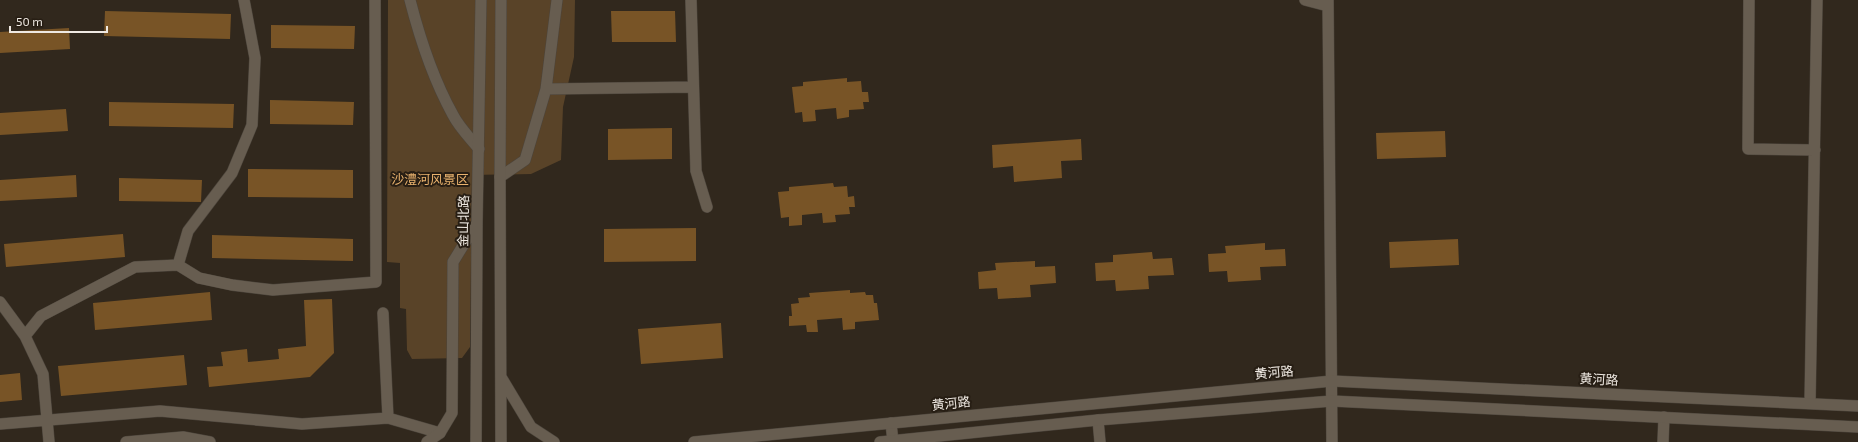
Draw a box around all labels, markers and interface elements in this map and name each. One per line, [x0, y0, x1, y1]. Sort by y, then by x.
scale bar [10, 8, 107, 34]
text: 50 m [16, 14, 43, 28]
park label: 沙澧河风景区 [391, 171, 469, 187]
street label: 金山北路 [455, 195, 471, 247]
street label: 黄河路 [1254, 362, 1294, 382]
street label: 黄河路 [1579, 370, 1619, 388]
street label: 黄河路 [931, 393, 971, 413]

